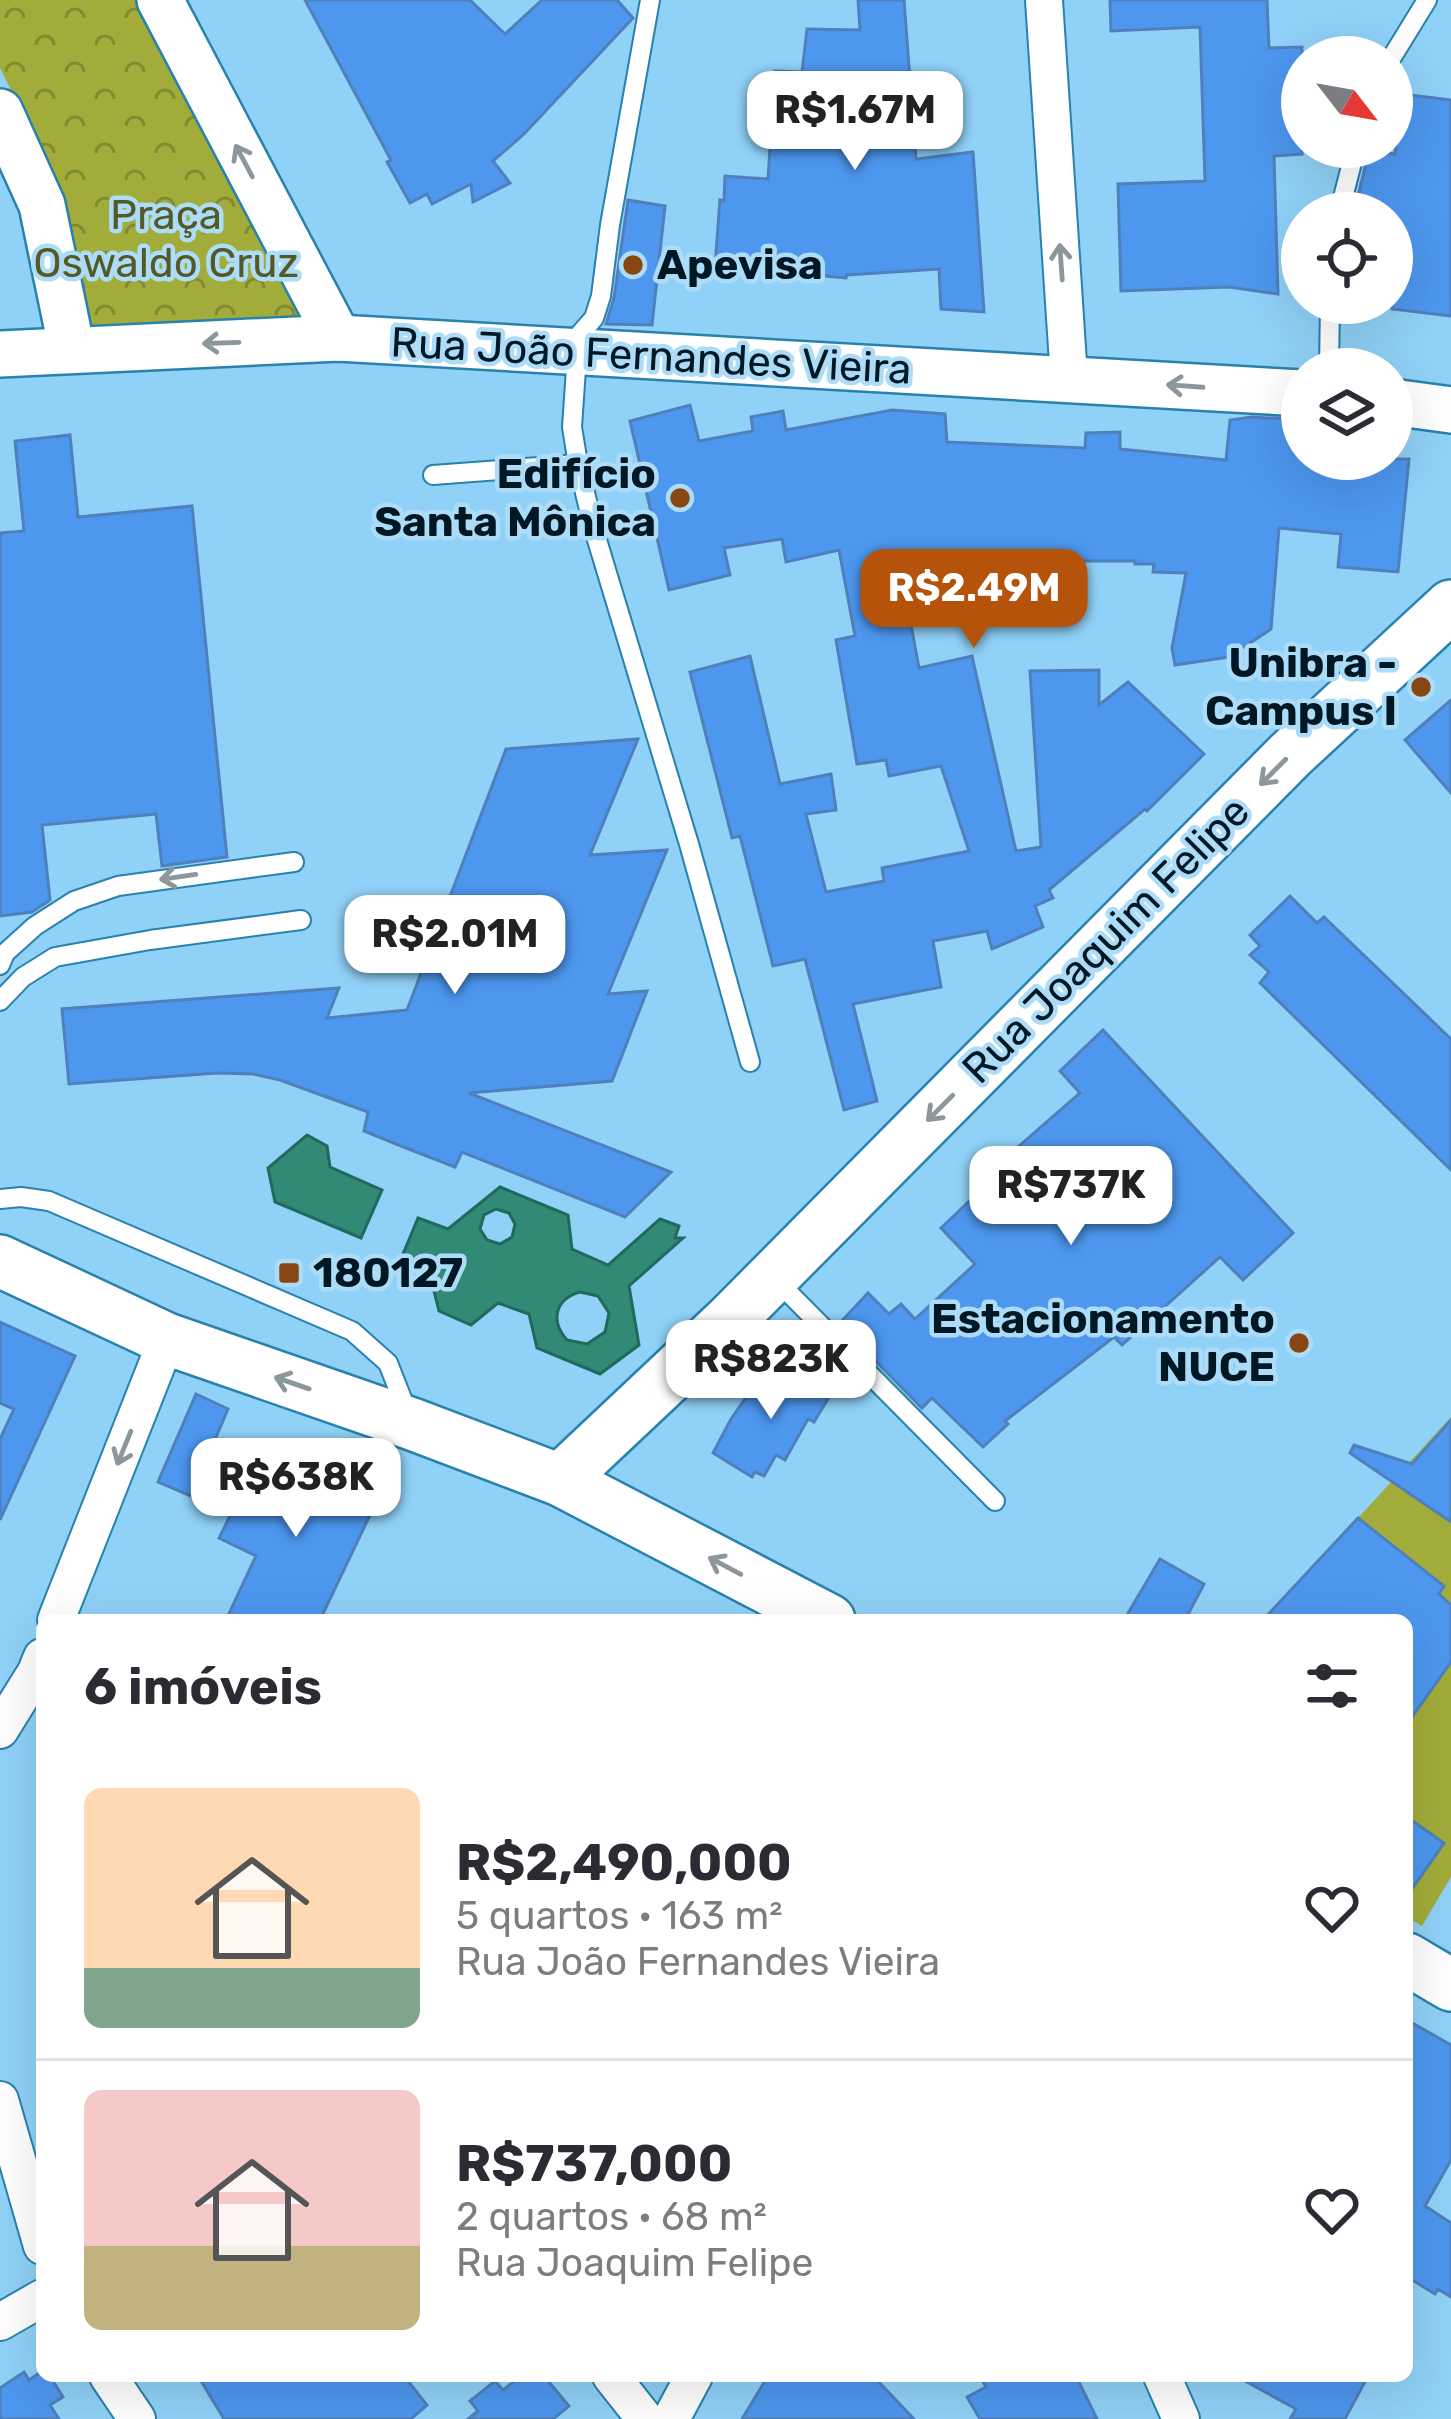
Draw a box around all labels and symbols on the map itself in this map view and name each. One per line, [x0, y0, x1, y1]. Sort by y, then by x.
north arrow [1281, 36, 1413, 168]
pin: R$1.67M [744, 71, 966, 173]
one-way arrow [231, 143, 254, 179]
park label: Praça Oswaldo Cruz [33, 190, 299, 288]
place label: Apevisa [657, 240, 823, 290]
one-way arrow [1050, 243, 1073, 282]
marker: Apevisa [620, 252, 646, 278]
street label: Rua João Fernandes Vieira [389, 317, 913, 395]
one-way arrow [202, 332, 241, 355]
one-way arrow [1166, 374, 1205, 397]
place label: Edifício Santa Mônica [374, 449, 656, 547]
marker: Edifício Santa Mônica [667, 485, 693, 511]
pin: R$2.49M [863, 549, 1085, 651]
place label: Unibra - Campus I [1205, 638, 1397, 736]
marker: Unibra - Campus I [1408, 674, 1434, 700]
one-way arrow [1259, 756, 1289, 786]
street label: Rua Joaquim Felipe [952, 786, 1260, 1094]
one-way arrow [159, 867, 198, 889]
pin: R$2.01M [344, 895, 566, 997]
one-way arrow [926, 1093, 954, 1122]
pin: R$737K [973, 1146, 1169, 1248]
place label: 180127 [313, 1248, 463, 1298]
marker: 180127 [276, 1260, 302, 1286]
place label: Estacionamento NUCE [931, 1294, 1275, 1392]
pin: R$823K [673, 1320, 869, 1422]
marker: Estacionamento NUCE [1286, 1330, 1312, 1356]
one-way arrow [275, 1371, 312, 1392]
one-way arrow [112, 1429, 134, 1466]
pin: R$638K [198, 1438, 394, 1540]
one-way arrow [709, 1554, 744, 1577]

